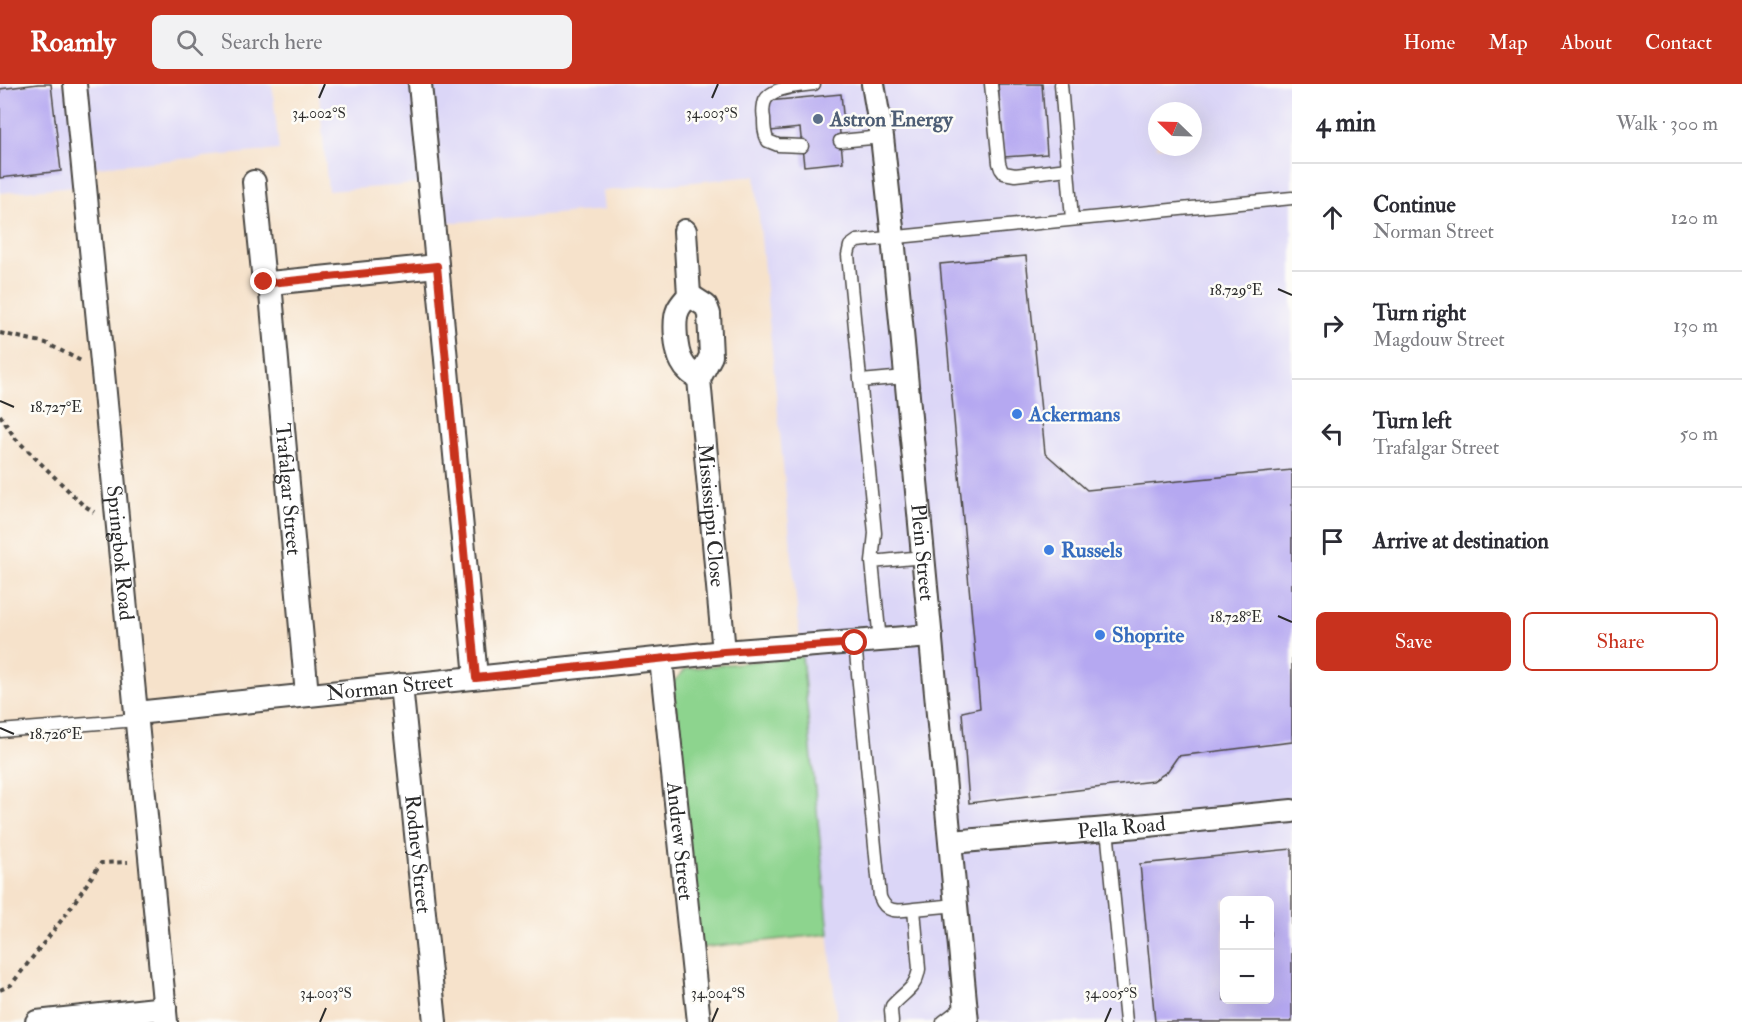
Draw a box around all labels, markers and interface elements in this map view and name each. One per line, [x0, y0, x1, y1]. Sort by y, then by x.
search box [152, 15, 572, 69]
text: Roamly [30, 25, 116, 60]
icon: search [173, 26, 206, 59]
text: Search here [221, 28, 323, 56]
text: Home [1403, 29, 1455, 56]
text: Map [1488, 29, 1528, 56]
text: About [1561, 29, 1612, 56]
text: Contact [1645, 29, 1712, 56]
north arrow [1148, 102, 1202, 156]
text: 34.002°S [292, 104, 346, 123]
text: 34.003°S [686, 104, 738, 123]
place label: Astron Energy [829, 106, 953, 133]
text: 4 min [1316, 107, 1376, 139]
text: Walk · 300 m [1616, 111, 1718, 136]
marker: Astron Energy [811, 112, 825, 126]
text: Continue [1373, 191, 1456, 219]
icon: ahead [1316, 201, 1349, 234]
text: 120 m [1671, 205, 1718, 230]
text: Norman Street [1373, 219, 1494, 244]
route end [250, 268, 276, 294]
text: 18.729°E [1210, 281, 1263, 300]
text: Turn right [1373, 299, 1466, 327]
icon: right [1316, 309, 1349, 342]
text: 130 m [1673, 313, 1718, 338]
text: Magdouw Street [1373, 327, 1505, 352]
text: 18.727°E [30, 398, 82, 417]
place label: Ackermans [1028, 401, 1120, 428]
marker: Ackermans [1010, 407, 1024, 421]
text: Turn left [1373, 407, 1452, 435]
icon: left [1316, 417, 1349, 450]
text: 50 m [1679, 421, 1718, 446]
street label: Trafalgar Street [269, 422, 307, 557]
text: Trafalgar Street [1373, 435, 1499, 460]
street label: Mississippi Close [691, 442, 731, 588]
street label: Springbok Road [100, 484, 140, 622]
street label: Plein Street [904, 502, 940, 602]
icon: arrive [1316, 525, 1349, 558]
text: Arrive at destination [1373, 527, 1549, 555]
place label: Russels [1061, 537, 1122, 564]
marker: Russels [1042, 543, 1056, 557]
text: 18.728°E [1210, 608, 1262, 627]
button: Save [1316, 612, 1511, 671]
button: Share [1523, 612, 1718, 671]
place label: Shoprite [1112, 622, 1184, 649]
marker: Shoprite [1093, 628, 1107, 642]
route start [841, 629, 867, 655]
street label: Norman Street [325, 667, 454, 707]
text: 18.726°E [30, 725, 83, 744]
street label: Andrew Street [660, 779, 699, 902]
street label: Rodney Street [398, 794, 437, 915]
street label: Pella Road [1076, 810, 1167, 845]
map controls [1220, 896, 1274, 1004]
button: + [1220, 896, 1274, 950]
button: − [1220, 950, 1274, 1004]
text: 34.003°S [300, 984, 352, 1003]
text: 34.004°S [691, 984, 745, 1003]
text: 34.005°S [1085, 984, 1137, 1003]

